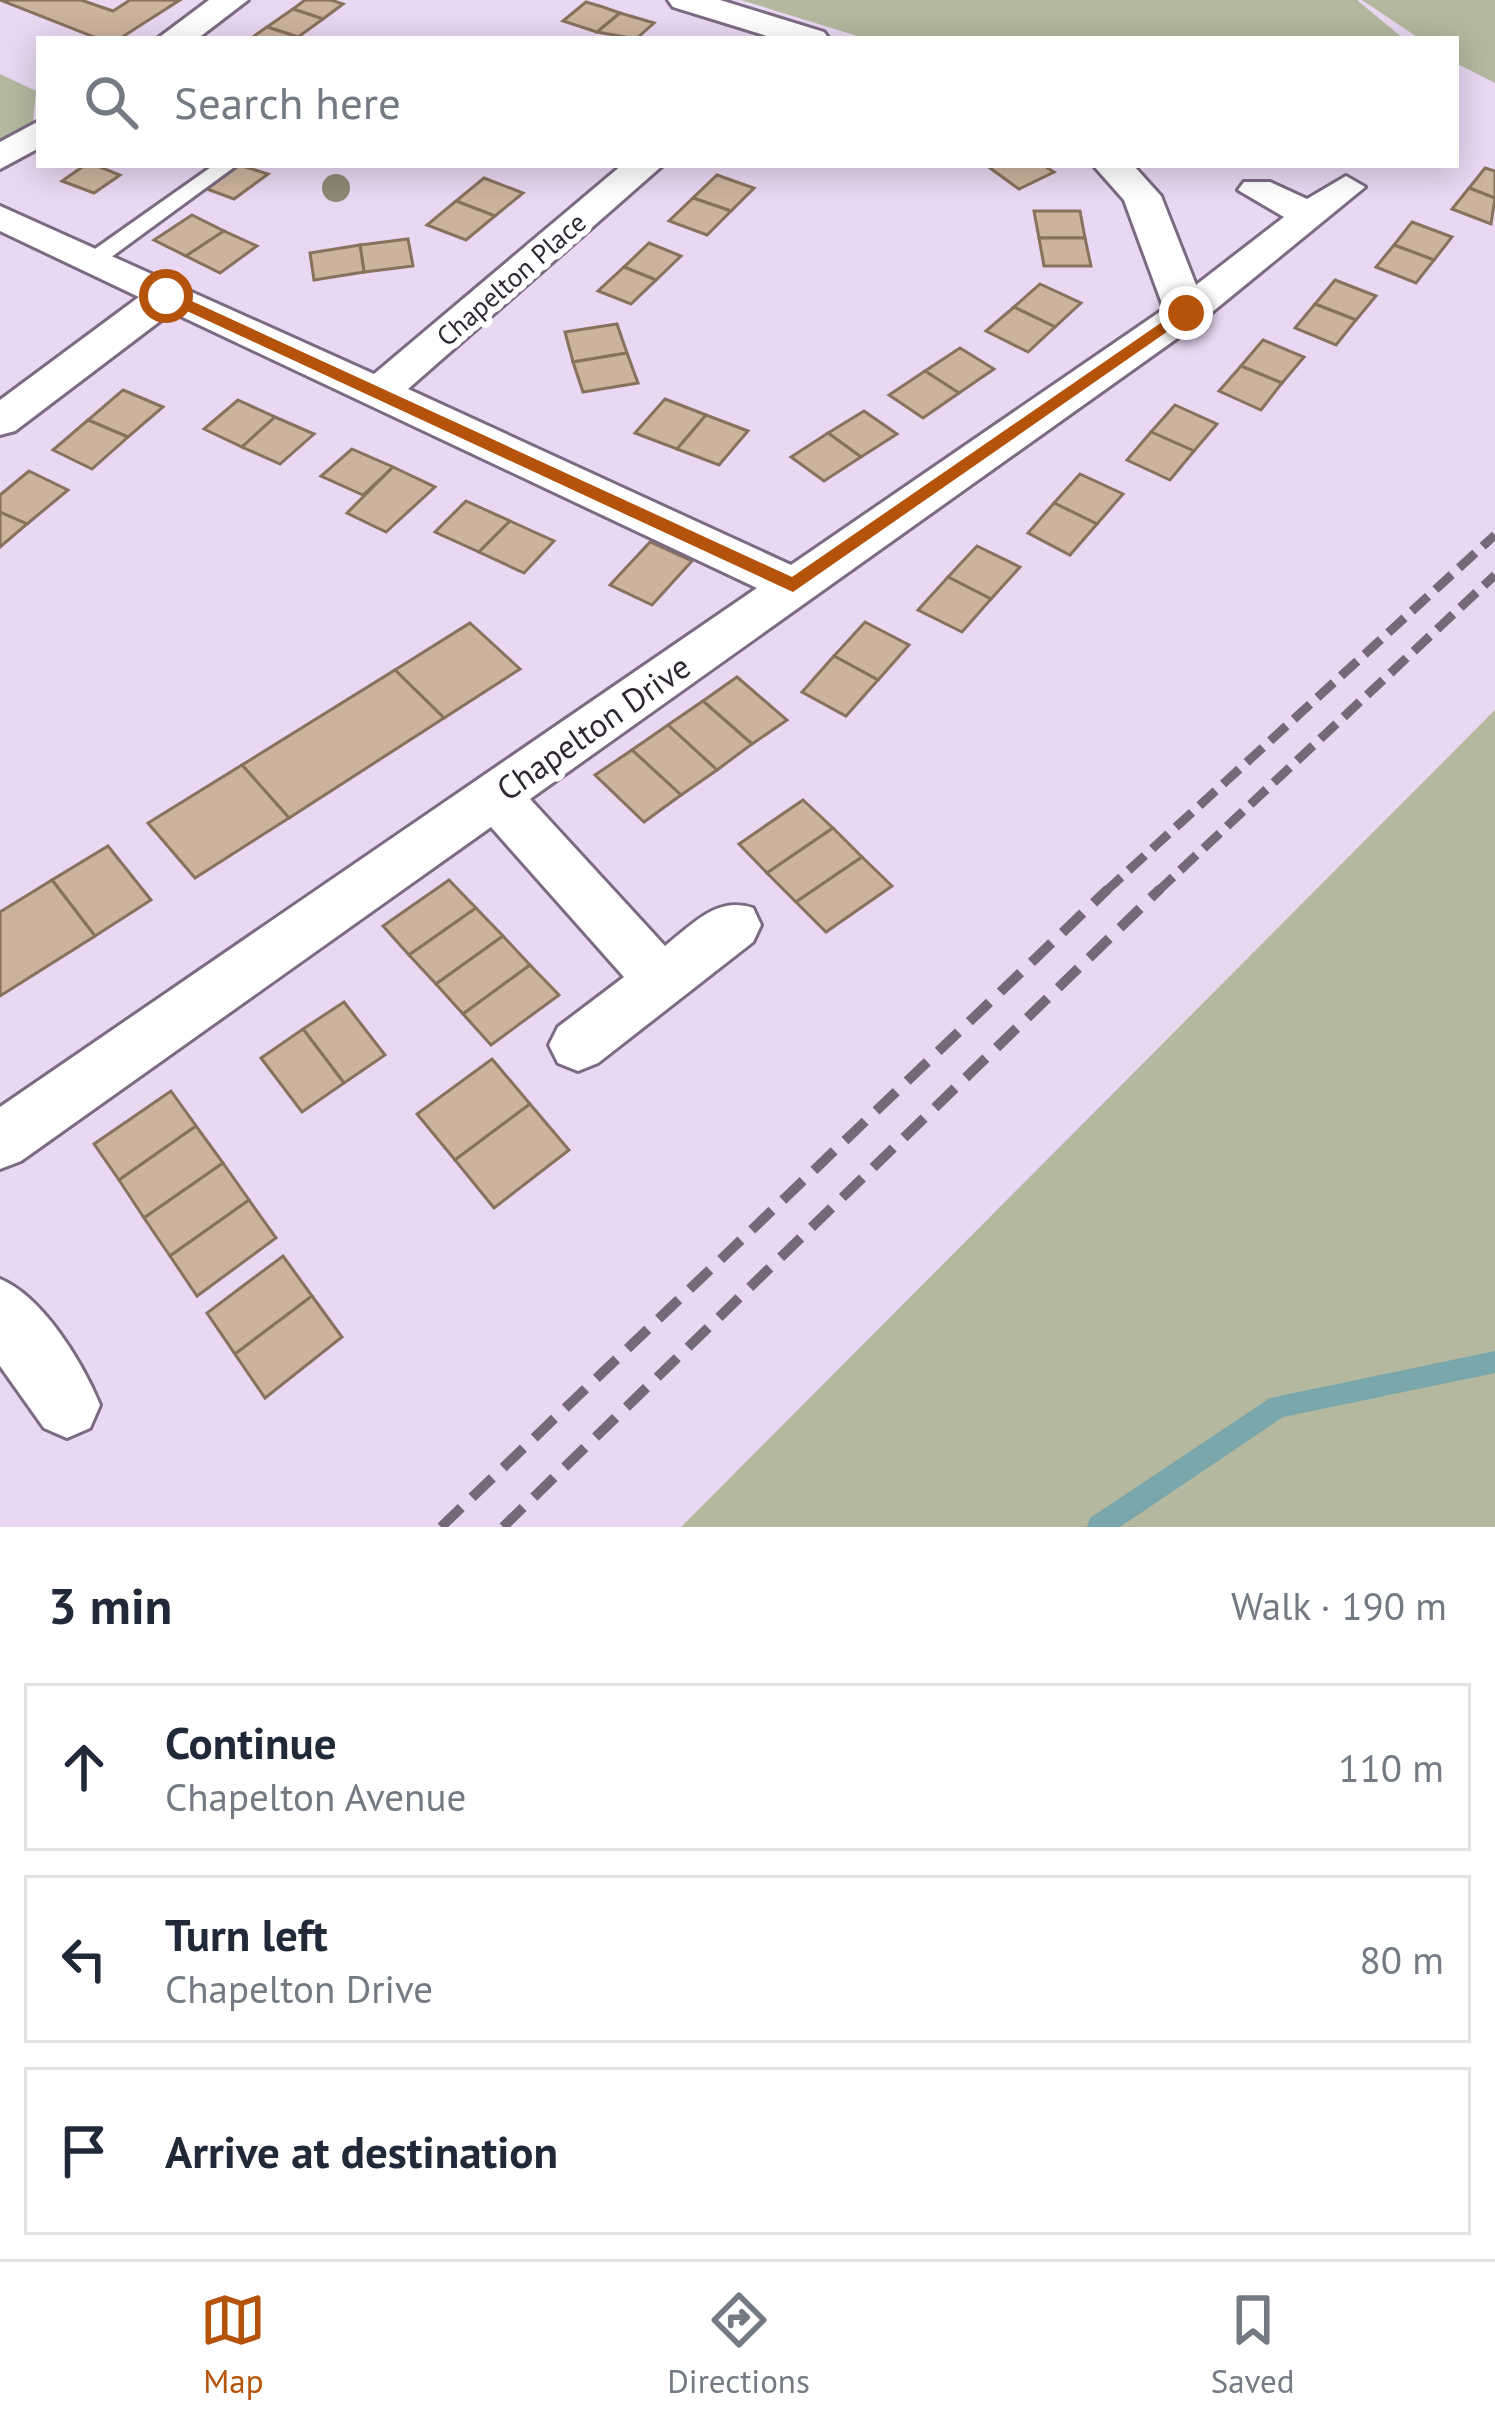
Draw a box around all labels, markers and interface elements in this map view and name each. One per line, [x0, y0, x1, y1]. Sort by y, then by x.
search box [36, 36, 1459, 168]
icon: search [78, 69, 144, 135]
text: Search here [174, 73, 401, 131]
street label: Chapelton Place [429, 205, 593, 353]
route start [139, 269, 193, 323]
route end [1159, 286, 1213, 340]
street label: Chapelton Drive [488, 644, 698, 810]
text: 3 min [48, 1572, 172, 1638]
text: Walk · 190 m [1231, 1580, 1447, 1631]
text: Continue [165, 1713, 337, 1771]
icon: ahead [51, 1734, 117, 1800]
text: 110 m [1338, 1742, 1444, 1793]
text: Chapelton Avenue [165, 1771, 466, 1822]
text: Turn left [165, 1905, 328, 1963]
icon: left [51, 1926, 117, 1992]
text: 80 m [1359, 1934, 1444, 1985]
text: Chapelton Drive [165, 1963, 433, 2014]
icon: arrive [51, 2118, 117, 2184]
text: Arrive at destination [165, 2122, 558, 2180]
tab: Map [200, 2287, 266, 2402]
tab: Directions [667, 2287, 810, 2402]
tab: Saved [1211, 2287, 1295, 2402]

